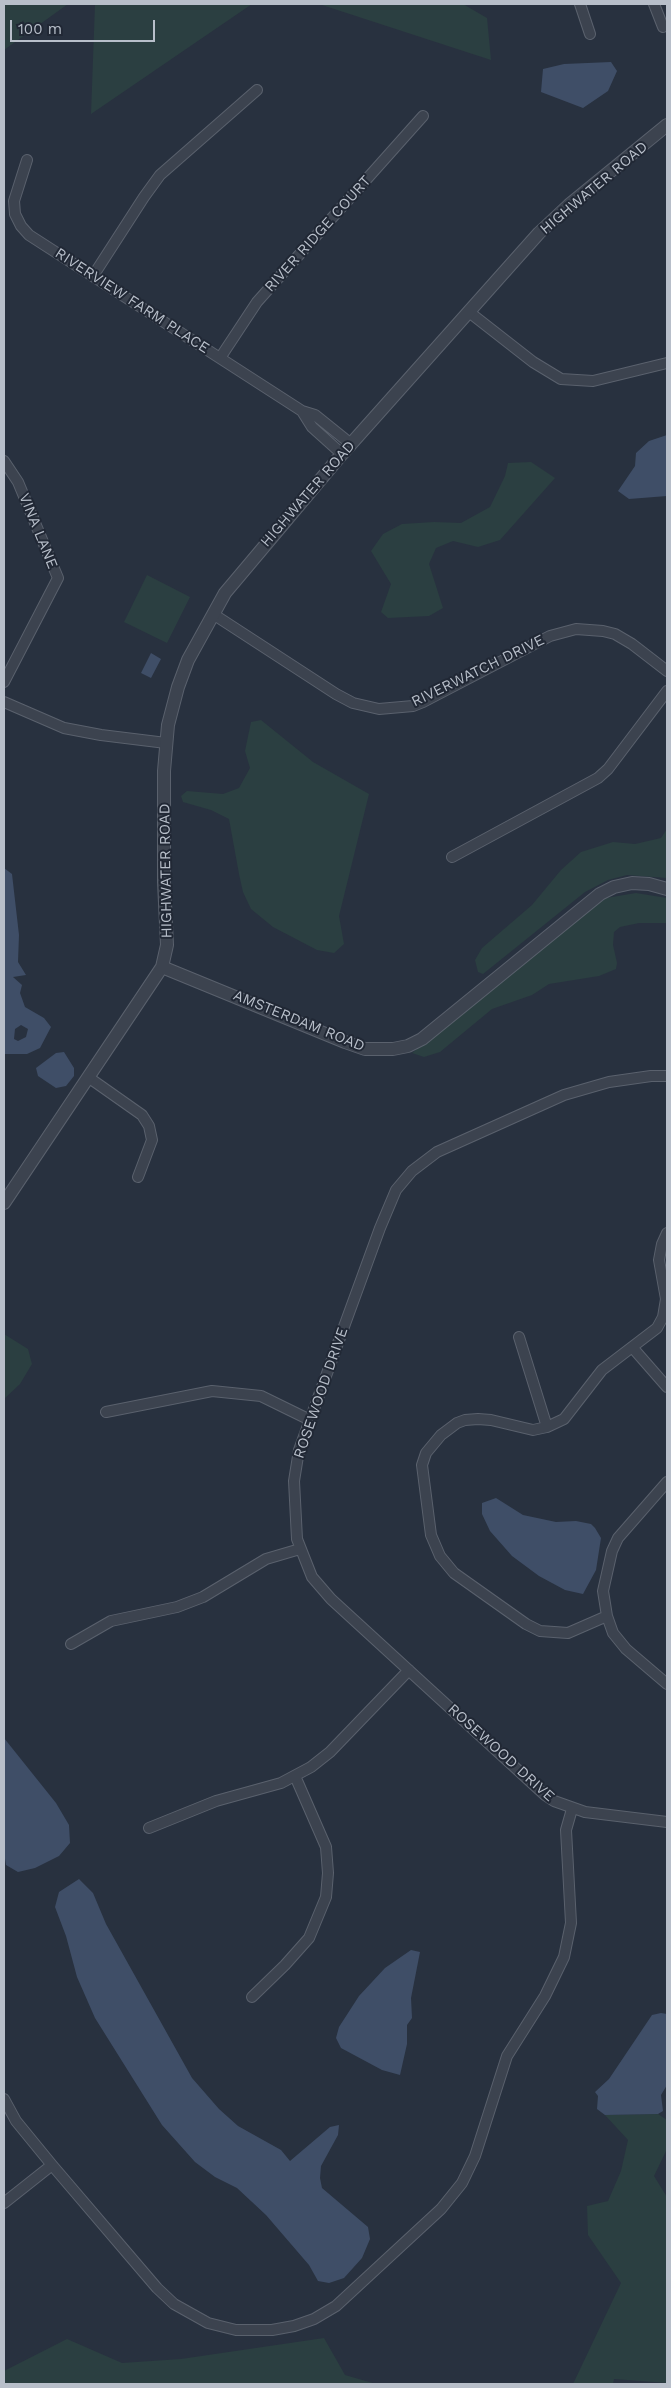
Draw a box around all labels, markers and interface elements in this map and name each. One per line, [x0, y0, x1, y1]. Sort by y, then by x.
scale bar [12, 10, 158, 42]
text: 100 m [18, 20, 62, 38]
street label: HIGHWATER ROAD [537, 138, 651, 238]
street label: RIVER RIDGE COURT [261, 172, 375, 296]
street label: RIVERVIEW FARM PLACE [52, 244, 212, 358]
street label: HIGHWATER ROAD [257, 437, 359, 551]
street label: VINA LANE [15, 491, 61, 571]
street label: RIVERWATCH DRIVE [409, 631, 547, 711]
street label: HIGHWATER ROAD [156, 803, 176, 939]
street label: AMSTERDAM ROAD [231, 986, 367, 1056]
street label: ROSEWOOD DRIVE [290, 1325, 352, 1461]
street label: ROSEWOOD DRIVE [444, 1700, 558, 1806]

